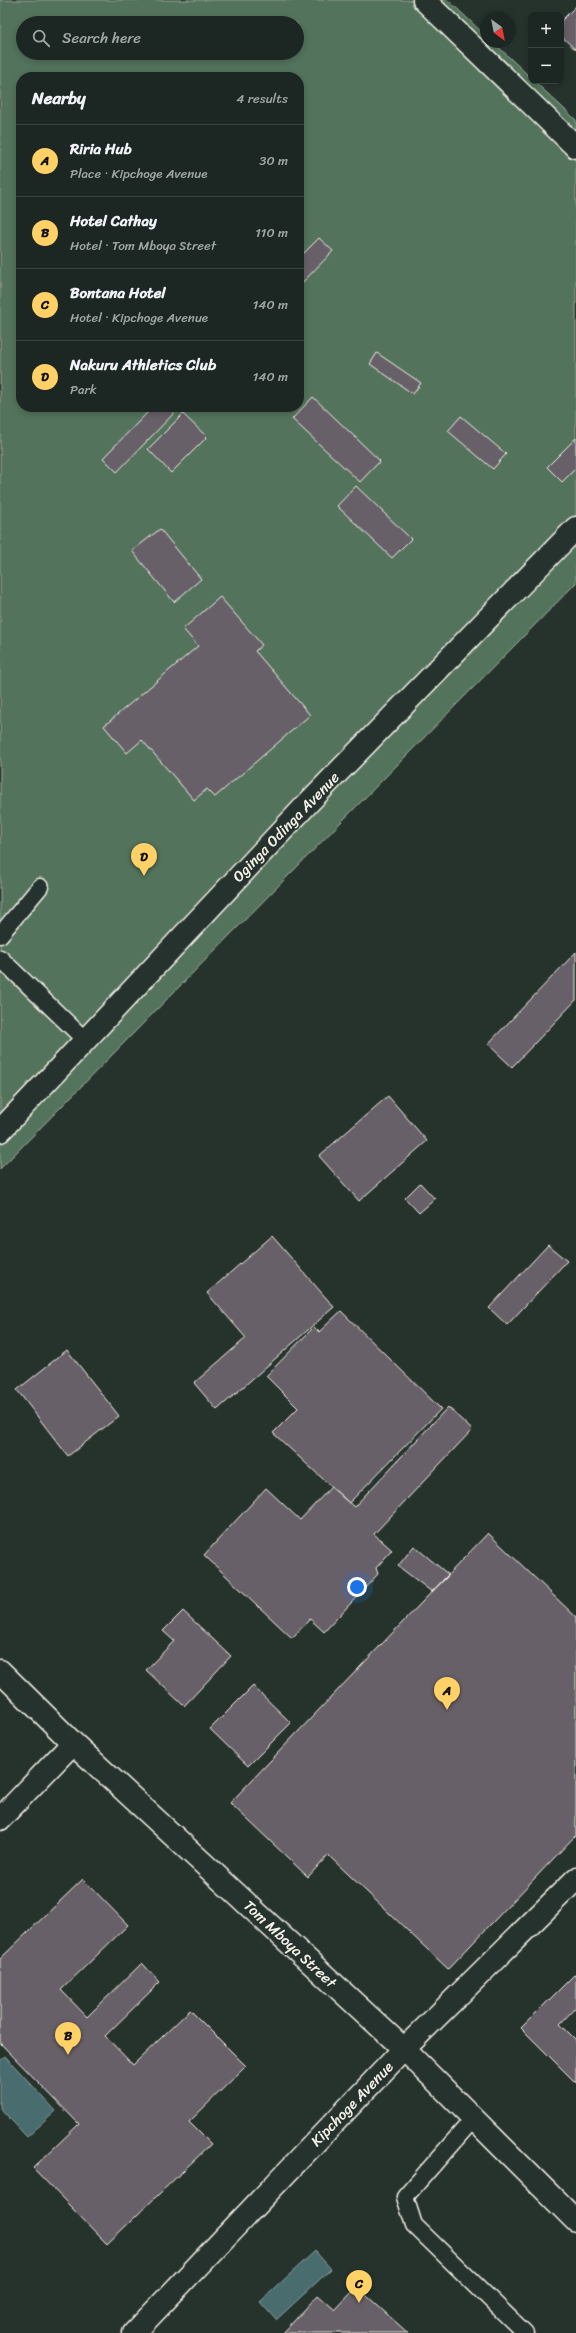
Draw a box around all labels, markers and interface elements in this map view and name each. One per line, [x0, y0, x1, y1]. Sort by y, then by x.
north arrow [480, 12, 516, 48]
map controls [528, 12, 564, 84]
button: + [528, 12, 564, 48]
search box [16, 16, 304, 60]
text: Search here [62, 25, 141, 51]
icon: search [30, 27, 52, 49]
button: − [528, 48, 564, 84]
text: Nearby [32, 83, 86, 113]
text: 4 results [236, 87, 288, 110]
text: Riria Hub [70, 136, 132, 162]
text: A [41, 149, 49, 172]
text: 30 m [259, 149, 288, 172]
text: Place · Kipchoge Avenue [70, 162, 208, 185]
text: Hotel Cathay [70, 208, 157, 234]
text: B [41, 221, 49, 244]
text: 110 m [255, 221, 288, 244]
text: Hotel · Tom Mboya Street [70, 234, 216, 257]
text: Bontana Hotel [70, 280, 166, 306]
text: C [41, 293, 49, 316]
text: 140 m [253, 293, 288, 316]
text: Hotel · Kipchoge Avenue [70, 306, 208, 329]
text: Nakuru Athletics Club [70, 352, 216, 378]
text: D [41, 365, 49, 388]
text: 140 m [253, 365, 288, 388]
text: Park [70, 378, 97, 401]
street label: Oginga Odinga Avenue [226, 765, 346, 888]
pin: D [131, 843, 157, 876]
your location [347, 1577, 367, 1597]
pin: A [434, 1677, 460, 1710]
street label: Tom Mboya Street [237, 1894, 343, 1995]
pin: B [55, 2022, 81, 2055]
street label: Kipchoge Avenue [304, 2055, 400, 2153]
pin: C [346, 2270, 372, 2303]

